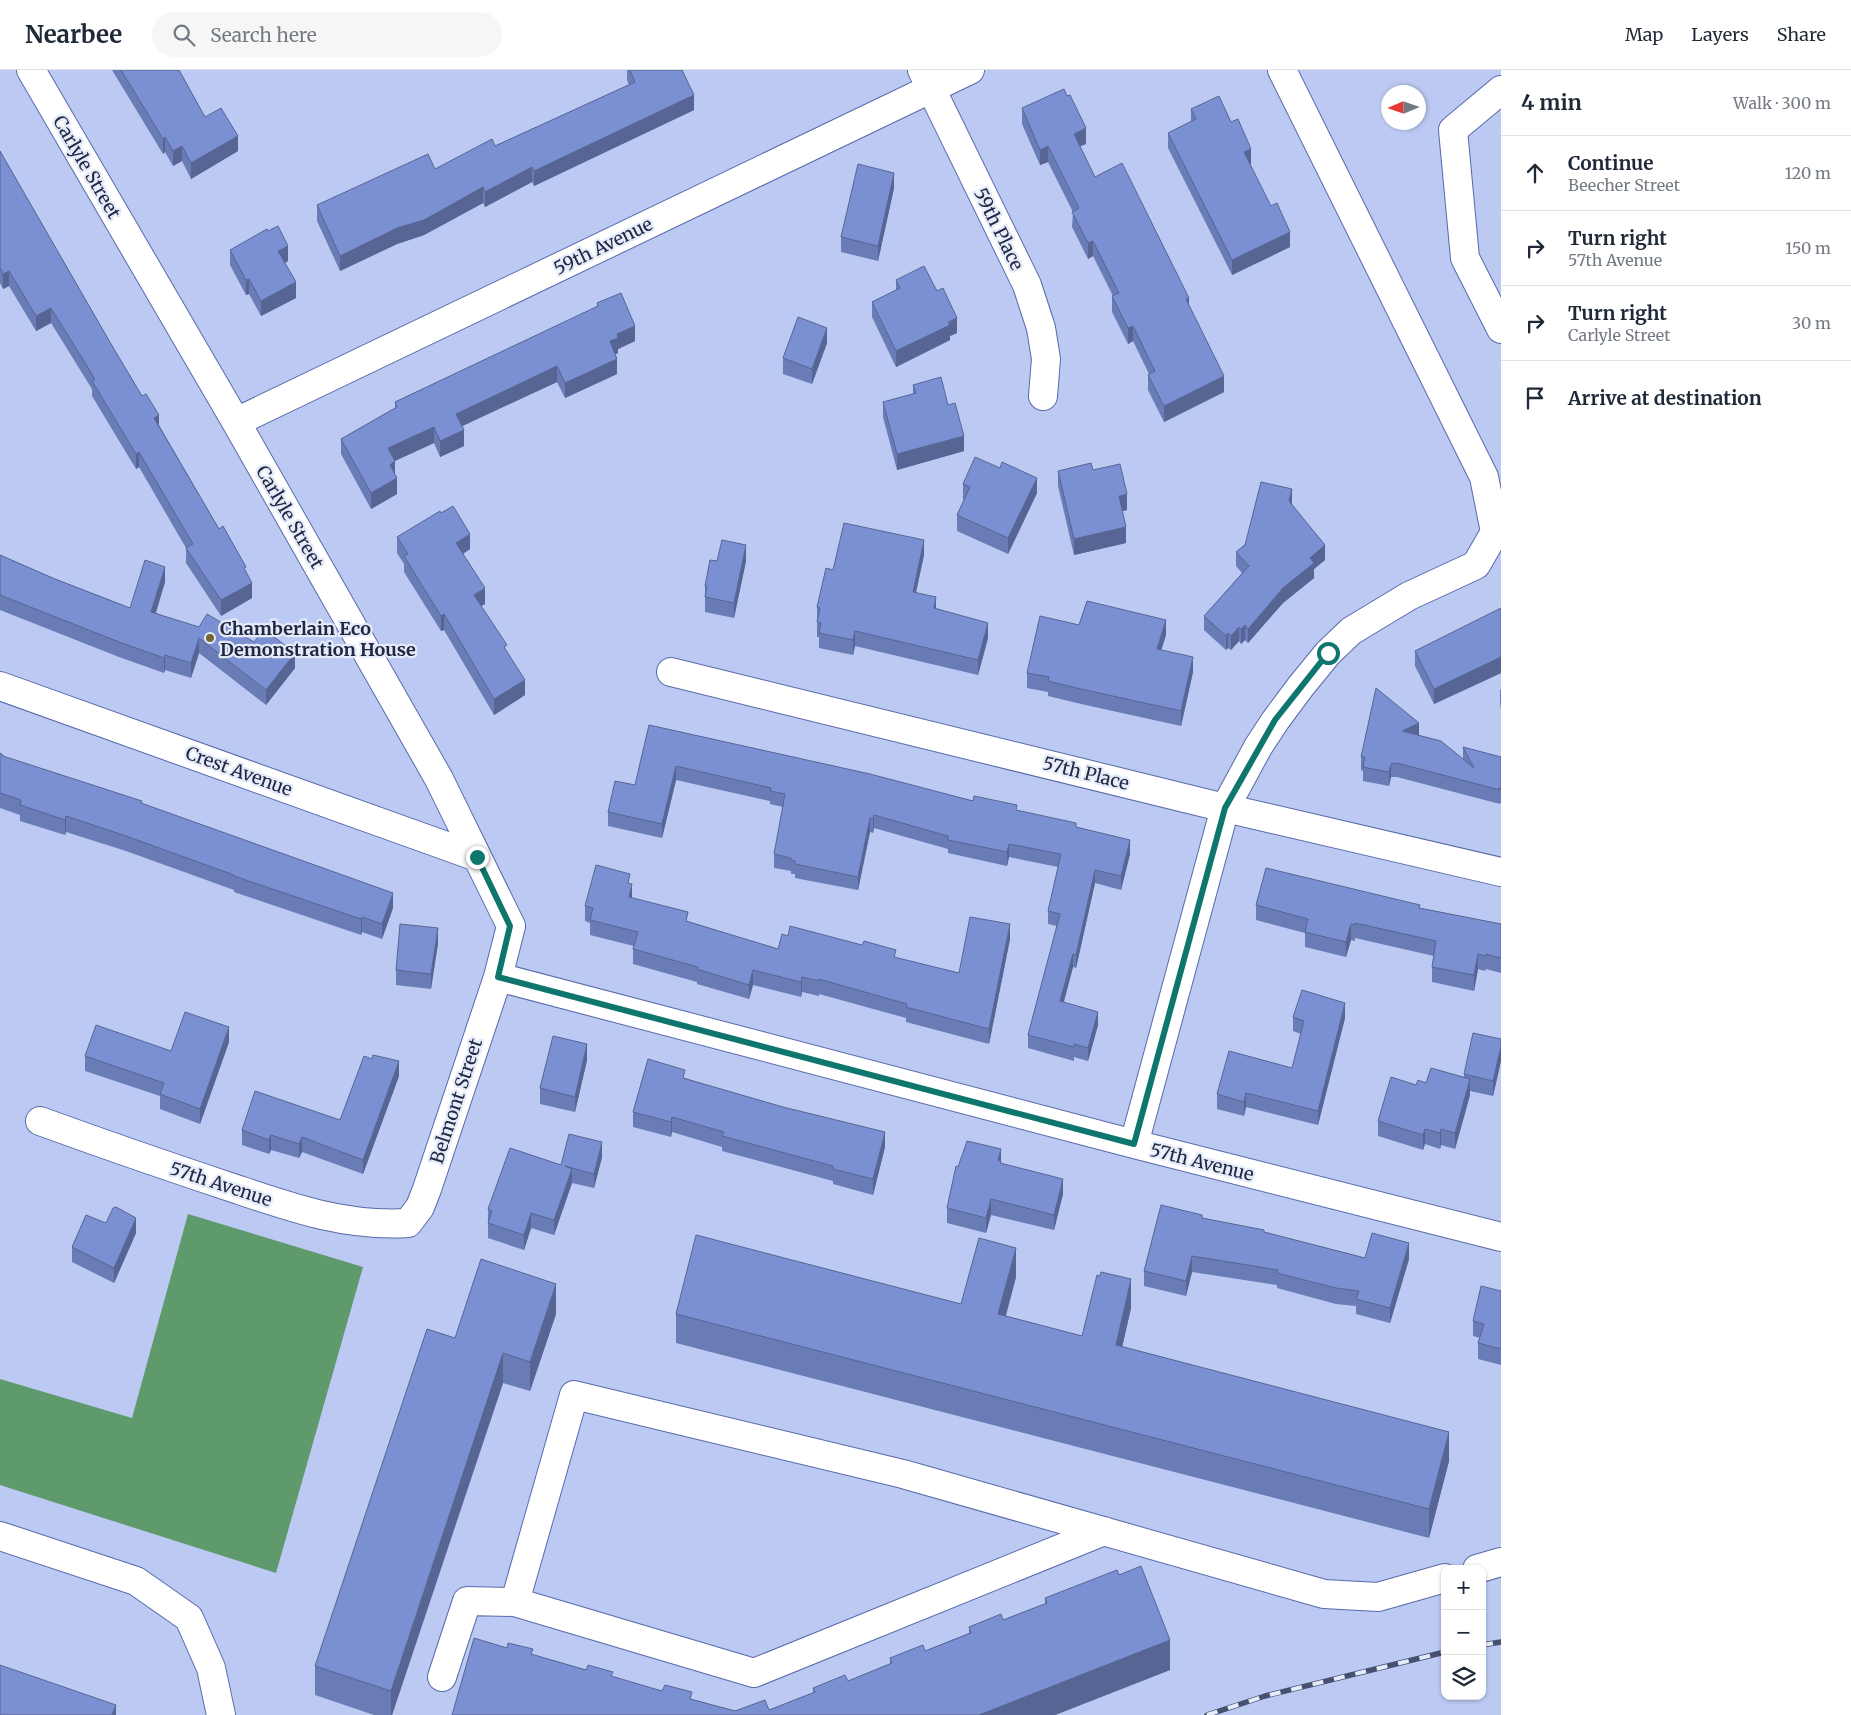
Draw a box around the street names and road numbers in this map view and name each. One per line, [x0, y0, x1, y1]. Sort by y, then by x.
street label: Carlyle Street [48, 111, 126, 223]
street label: 59th Place [969, 184, 1029, 274]
street label: 59th Avenue [550, 212, 656, 280]
street label: Carlyle Street [251, 461, 329, 573]
street label: Crest Avenue [182, 741, 296, 801]
street label: 57th Place [1041, 751, 1131, 795]
street label: Belmont Street [425, 1036, 487, 1166]
street label: 57th Avenue [1148, 1138, 1256, 1186]
street label: 57th Avenue [167, 1157, 275, 1211]

